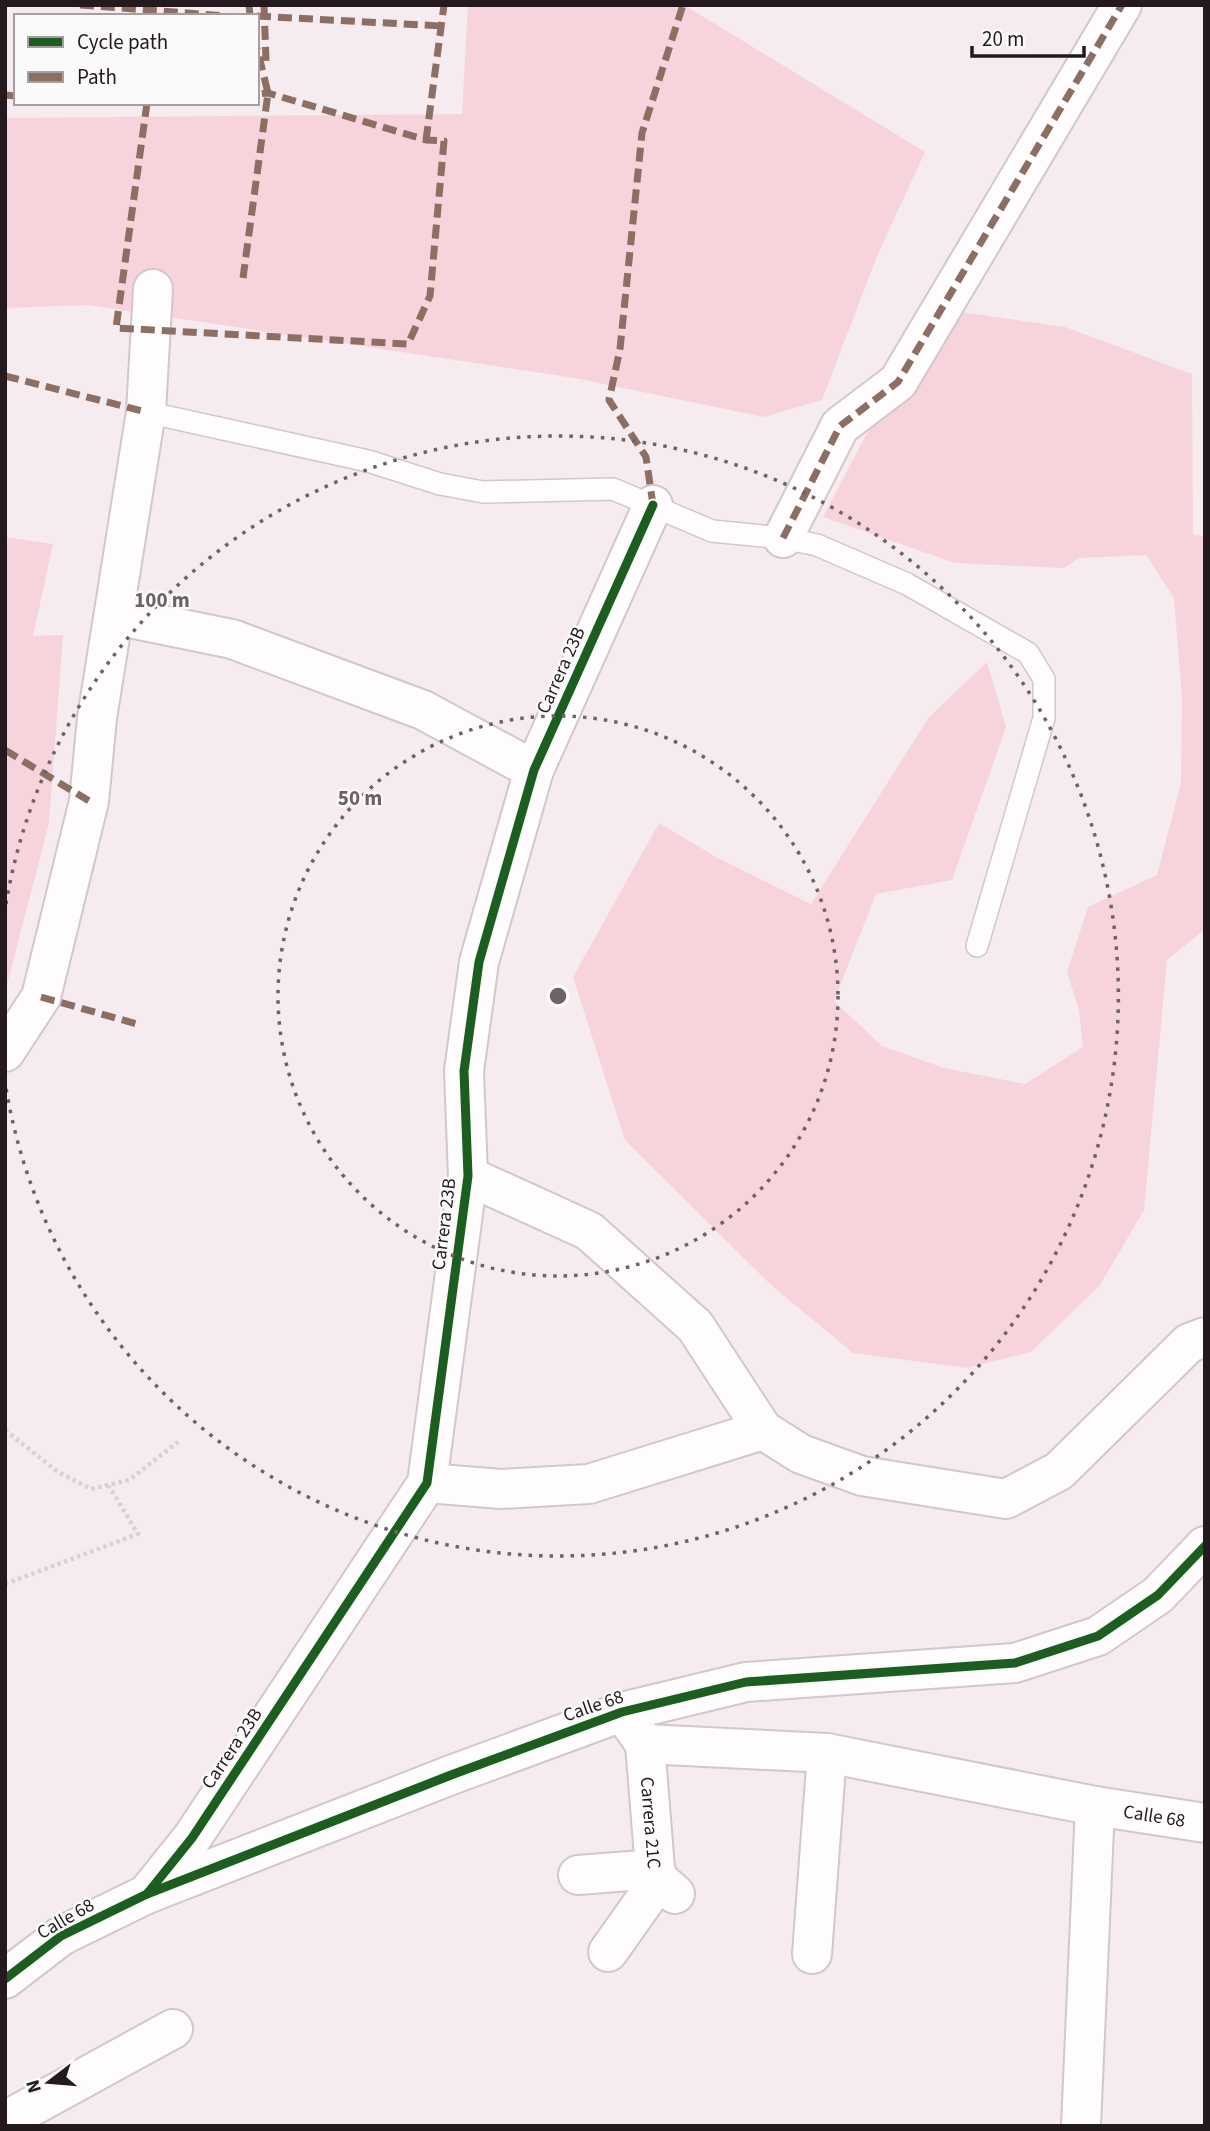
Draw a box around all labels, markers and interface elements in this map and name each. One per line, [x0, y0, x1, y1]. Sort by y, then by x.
legend [14, 14, 259, 105]
scale bar [972, 14, 1084, 58]
text: 20 m [982, 24, 1024, 54]
text: Cycle path [77, 27, 168, 57]
text: Path [77, 62, 117, 92]
text: 100 m [134, 585, 190, 615]
street label: Carrera 23B [530, 623, 593, 718]
text: 50 m [338, 783, 382, 813]
centre of rings [546, 984, 570, 1008]
street label: Carrera 23B [425, 1177, 464, 1272]
street label: Calle 68 [560, 1684, 627, 1729]
street label: Carrera 23B [195, 1703, 269, 1795]
street label: Carrera 21C [633, 1776, 667, 1870]
street label: Calle 68 [1121, 1799, 1187, 1835]
street label: Calle 68 [32, 1892, 99, 1947]
north arrow [14, 2047, 84, 2117]
text: N [19, 2076, 49, 2096]

